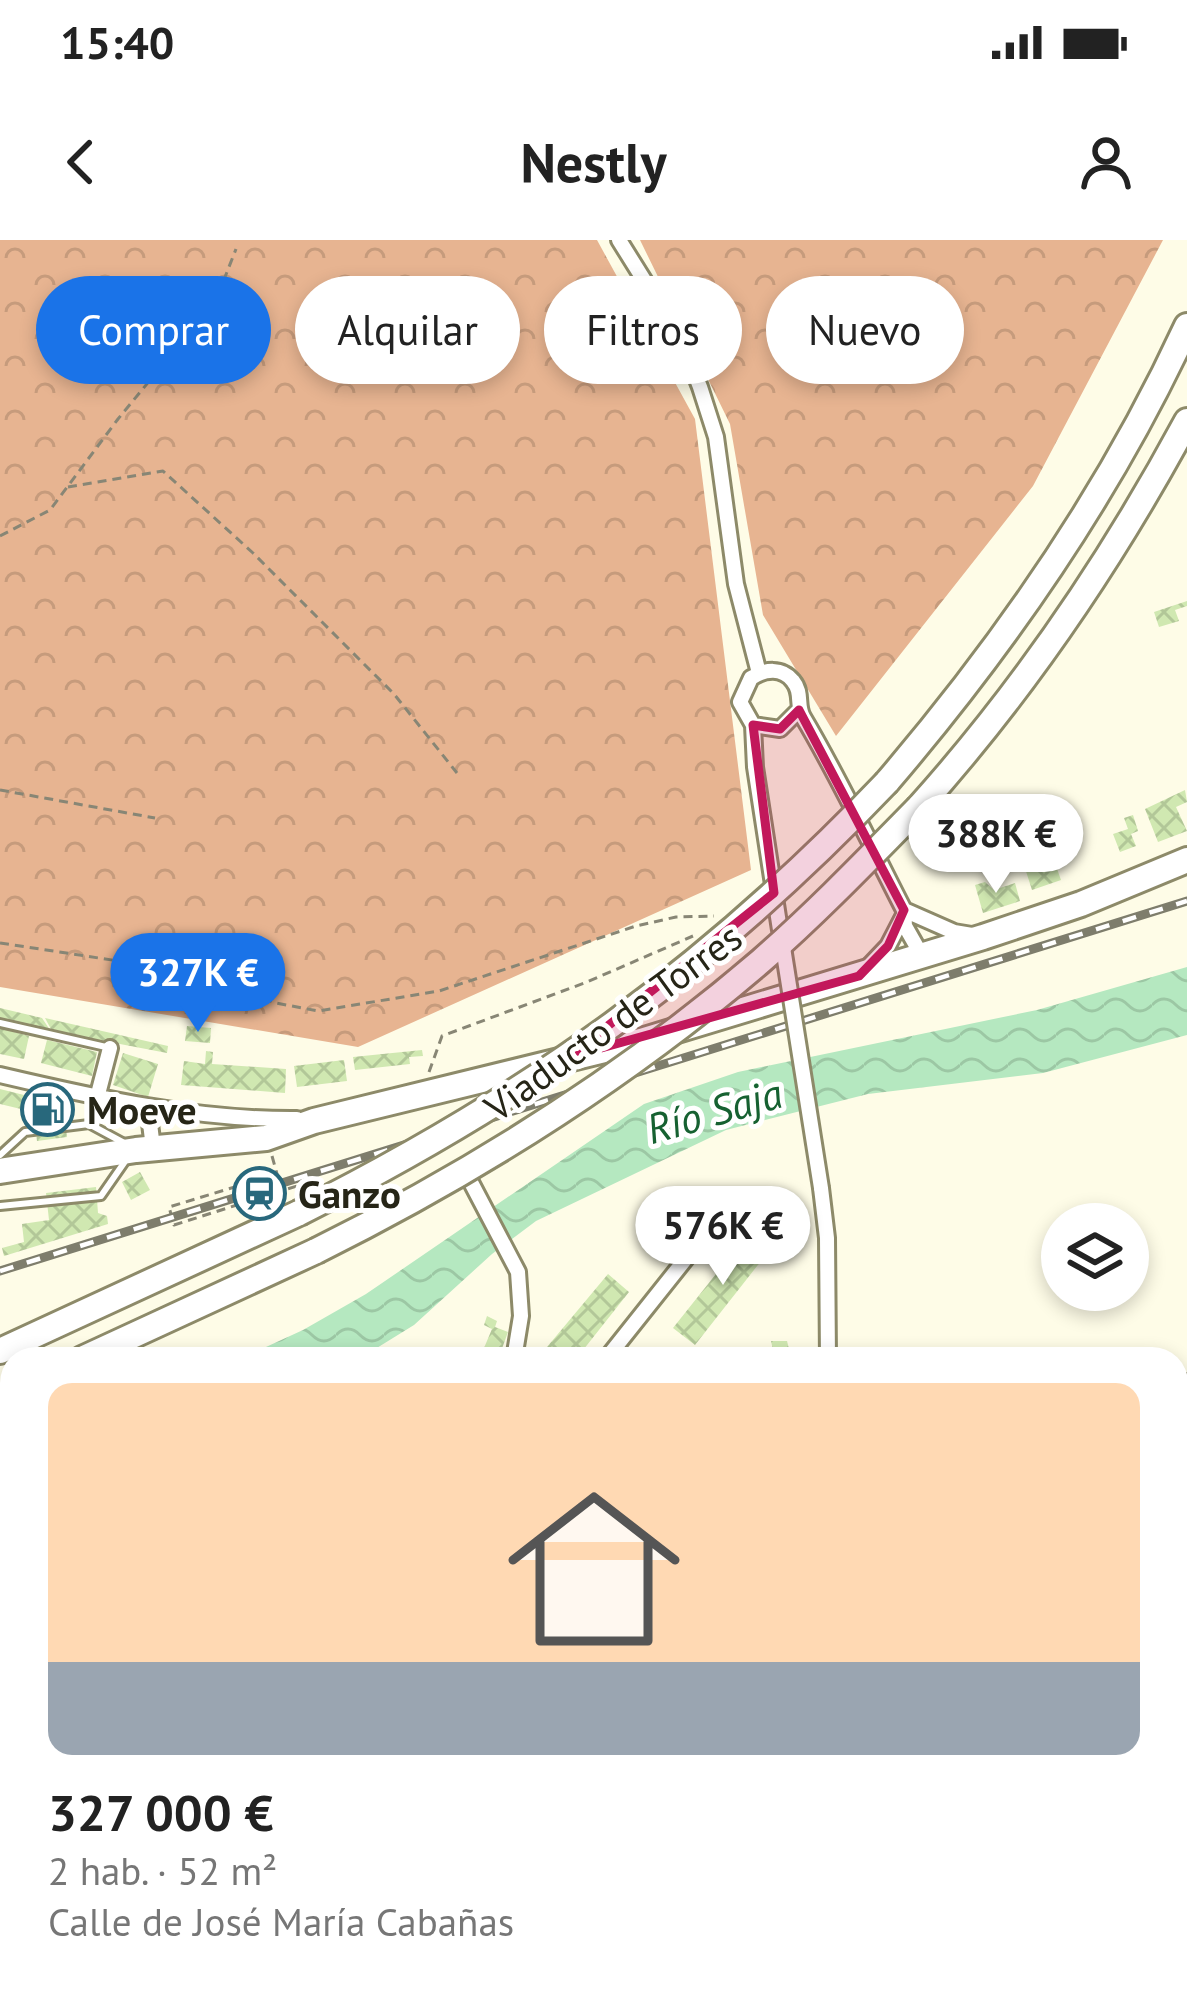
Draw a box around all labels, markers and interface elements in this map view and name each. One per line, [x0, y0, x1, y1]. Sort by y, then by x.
text: 15:40 [60, 13, 174, 71]
text: Nestly [520, 127, 667, 197]
icon: back [48, 129, 114, 195]
icon: person [1073, 129, 1139, 195]
chip: Comprar [36, 276, 271, 384]
chip: Alquilar [295, 276, 520, 384]
chip: Filtros [544, 276, 742, 384]
chip: Nuevo [766, 276, 964, 384]
pin: 388K € [898, 794, 1094, 896]
text: 388K € [935, 807, 1057, 858]
street label: Viaducto de Torres [473, 911, 751, 1133]
pin: 327K € [100, 933, 296, 1035]
text: 327K € [137, 946, 259, 997]
water label: Río Saja [640, 1065, 789, 1156]
fuel station icon: Moeve [20, 1082, 76, 1138]
place label: Moeve [87, 1084, 197, 1135]
station icon: Ganzo [231, 1166, 287, 1222]
place label: Ganzo [298, 1168, 401, 1219]
pin: 576K € [625, 1186, 821, 1288]
text: 576K € [662, 1199, 784, 1250]
map controls [1041, 1203, 1149, 1311]
button: layers [1041, 1203, 1149, 1311]
icon: home [486, 1461, 702, 1677]
text: 327 000 € [48, 1779, 273, 1845]
text: 2 hab. · 52 m² [48, 1845, 277, 1896]
text: Calle de José María Cabañas [48, 1896, 514, 1947]

